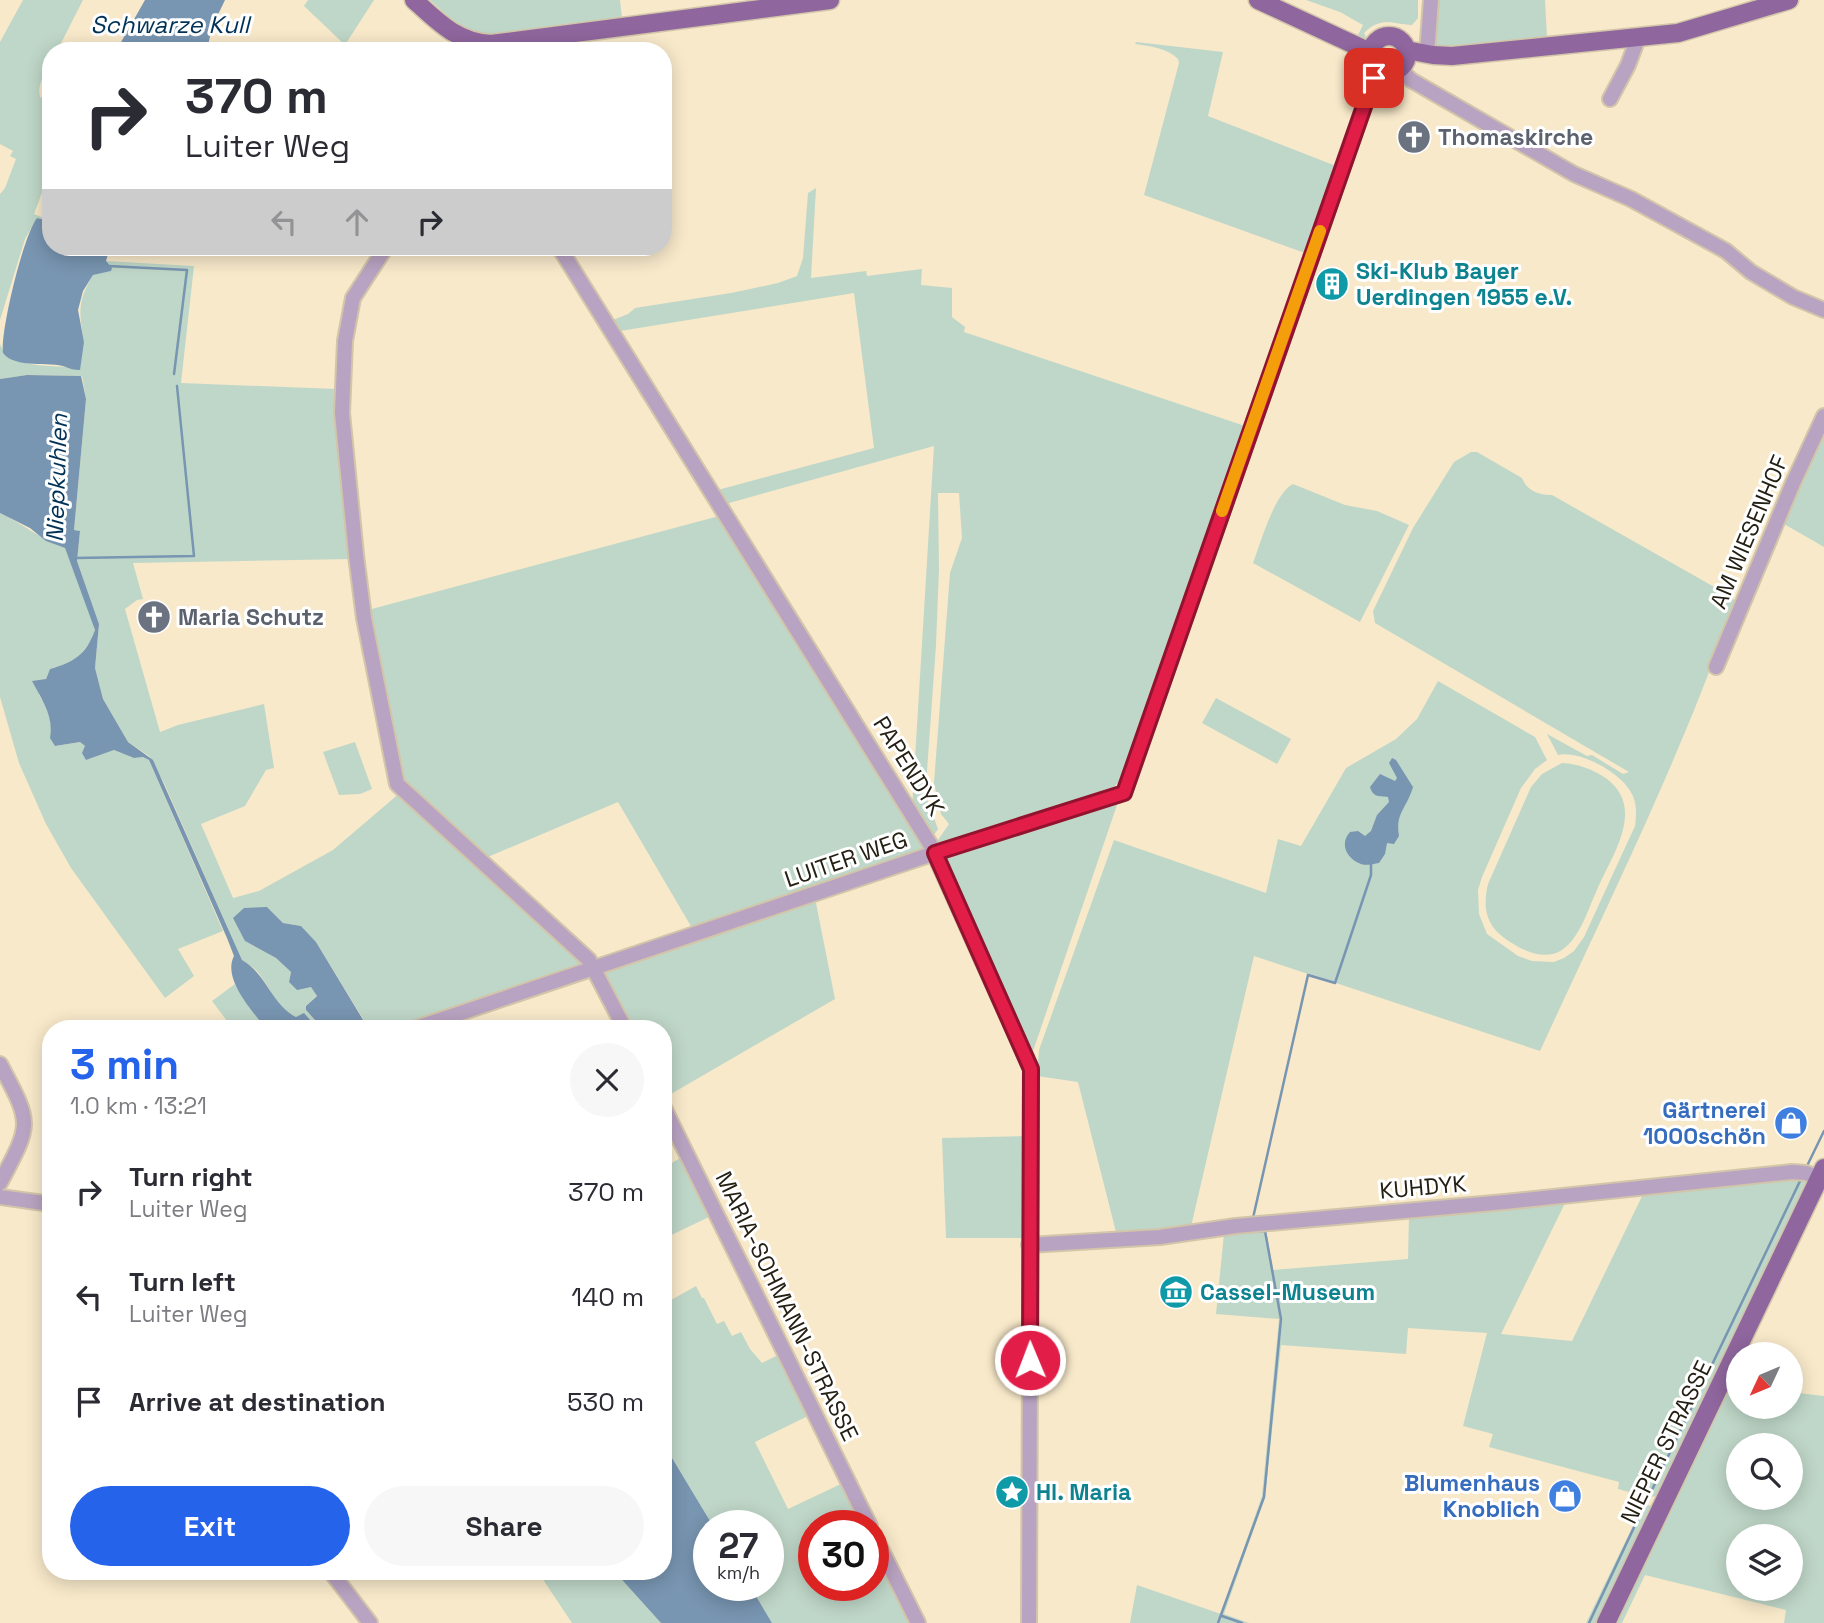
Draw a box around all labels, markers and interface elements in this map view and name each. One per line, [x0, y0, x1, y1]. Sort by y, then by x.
water label: Schwarze Kull [91, 9, 253, 40]
pin [1344, 48, 1404, 108]
icon: arrive [1355, 59, 1393, 97]
text: 370 m [185, 65, 328, 127]
icon: right [70, 70, 161, 161]
church icon: Thomaskirche [1395, 118, 1433, 156]
place label: Thomaskirche [1438, 122, 1593, 152]
text: Luiter Weg [185, 126, 350, 166]
icon: left [265, 203, 303, 241]
icon: ahead [338, 203, 376, 241]
icon: right [411, 203, 449, 241]
place label: Ski-Klub Bayer Uerdingen 1955 e.V. [1356, 256, 1572, 312]
building icon: Ski-Klub Bayer Uerdingen 1955 e.V. [1313, 265, 1351, 303]
water label: Niepkuhlen [39, 412, 74, 543]
street label: AM WIESENHOF [1703, 451, 1795, 613]
church icon: Maria Schutz [135, 598, 173, 636]
place label: Maria Schutz [178, 602, 324, 632]
street label: PAPENDYK [867, 711, 951, 821]
street label: LUITER WEG [781, 824, 911, 894]
text: 3 min [70, 1038, 179, 1091]
button: close [570, 1043, 644, 1117]
text: 1.0 km · 13:21 [70, 1091, 207, 1121]
place label: Gärtnerei 1000schön [1643, 1095, 1766, 1151]
shop icon: Gärtnerei 1000schön [1772, 1104, 1810, 1142]
text: Turn right [129, 1160, 253, 1194]
street label: MARIA-SOHMANN-STRASSE [709, 1166, 865, 1446]
street label: KUHDYK [1378, 1168, 1468, 1206]
icon: right [70, 1173, 108, 1211]
text: 370 m [568, 1175, 644, 1209]
text: Luiter Weg [129, 1194, 248, 1224]
text: Turn left [129, 1265, 236, 1299]
museum icon: Cassel-Museum [1157, 1273, 1195, 1311]
place label: Cassel-Museum [1200, 1277, 1375, 1307]
icon: left [70, 1278, 108, 1316]
text: 140 m [571, 1280, 644, 1314]
text: Luiter Weg [129, 1299, 248, 1329]
position arrow [993, 1323, 1067, 1397]
north arrow [1726, 1342, 1802, 1419]
map controls [1726, 1342, 1803, 1601]
street label: NIEPER STRASSE [1613, 1355, 1719, 1529]
icon: arrive [70, 1383, 108, 1421]
text: Arrive at destination [129, 1385, 386, 1419]
text: 530 m [567, 1385, 644, 1419]
button: search [1726, 1433, 1803, 1510]
place label: Blumenhaus Knoblich [1404, 1468, 1540, 1524]
place icon: Hl. Maria [993, 1473, 1031, 1511]
place label: Hl. Maria [1036, 1477, 1131, 1507]
shop icon: Blumenhaus Knoblich [1546, 1477, 1584, 1515]
button: Exit [70, 1486, 350, 1566]
button: Share [364, 1486, 644, 1566]
speed limit sign: 30 [798, 1510, 889, 1601]
text: 27 [719, 1524, 758, 1568]
button: layers [1726, 1524, 1803, 1601]
text: km/h [717, 1561, 760, 1584]

